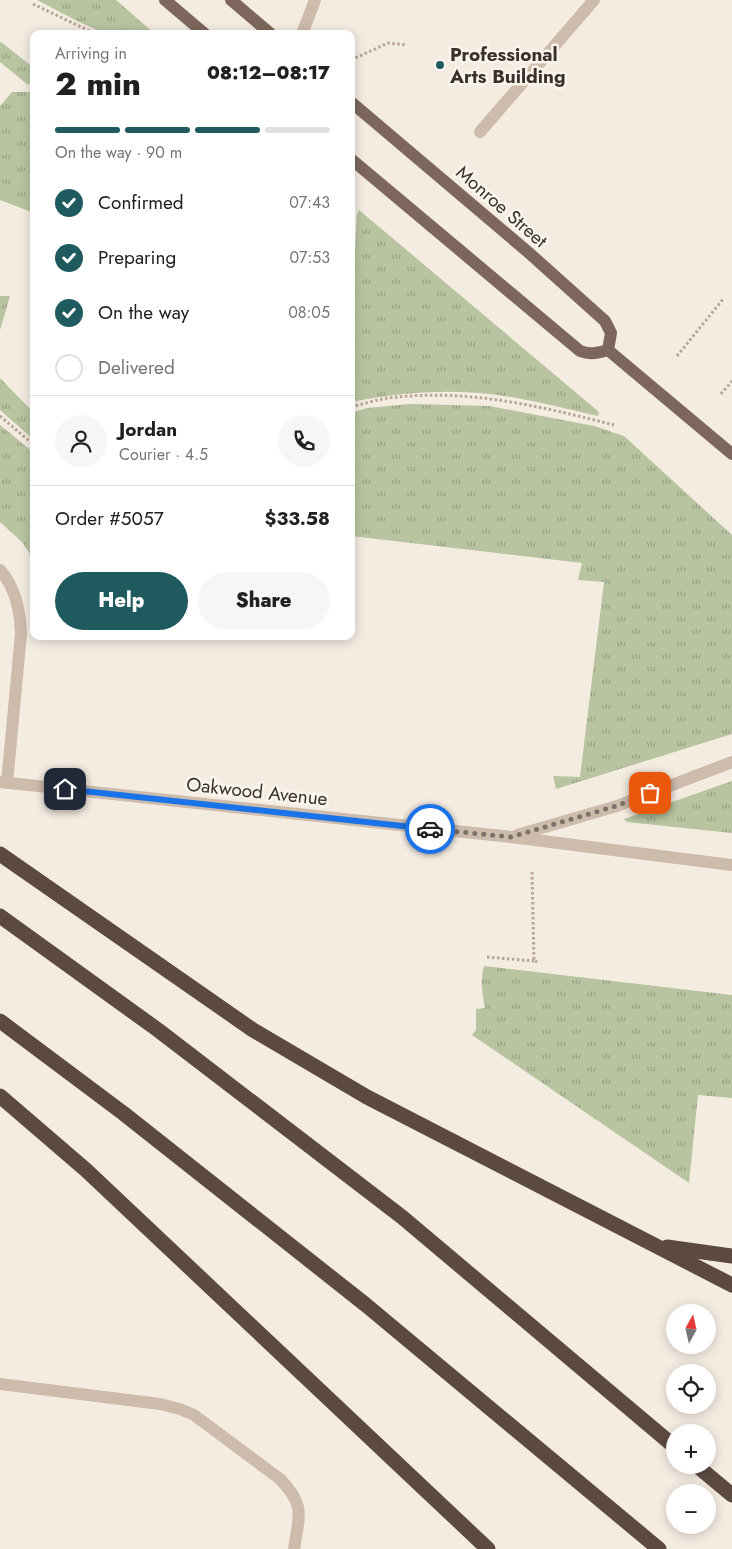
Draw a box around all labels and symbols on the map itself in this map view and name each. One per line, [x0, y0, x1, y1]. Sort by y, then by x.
place label: Professional Arts Building [449, 41, 566, 90]
marker: Professional Arts Building [434, 59, 446, 71]
street label: Monroe Street [450, 159, 554, 254]
pin [44, 768, 86, 810]
street label: Oakwood Avenue [185, 771, 329, 812]
pin [629, 772, 671, 814]
courier [405, 804, 455, 854]
north arrow [666, 1304, 716, 1354]

